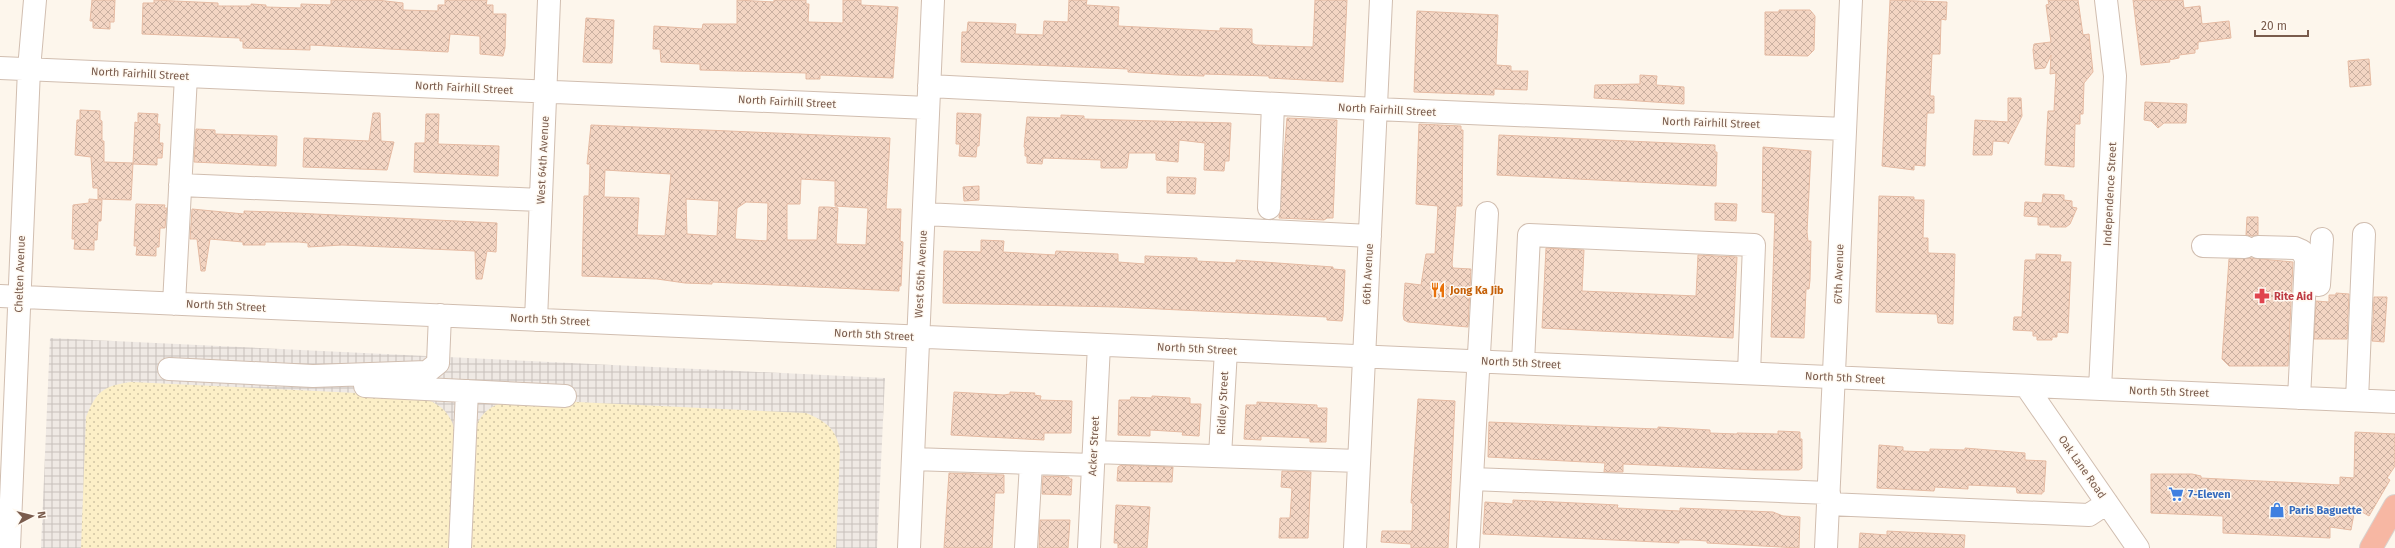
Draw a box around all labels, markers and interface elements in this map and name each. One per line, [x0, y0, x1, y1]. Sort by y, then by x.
scale bar [2255, 12, 2308, 38]
text: 20 m [2261, 19, 2287, 33]
street label: North Fairhill Street [91, 65, 189, 83]
street label: North Fairhill Street [415, 79, 513, 97]
street label: North Fairhill Street [738, 93, 836, 111]
street label: North Fairhill Street [1338, 101, 1436, 119]
street label: West 64th Avenue [534, 115, 552, 205]
street label: North Fairhill Street [1662, 115, 1760, 131]
street label: Independence Street [2101, 142, 2119, 246]
street label: West 65th Avenue [912, 230, 930, 318]
street label: Chelten Avenue [12, 235, 28, 313]
street label: 66th Avenue [1360, 243, 1376, 305]
street label: 67th Avenue [1831, 244, 1847, 304]
restaurant icon: Jong Ka Jib [1429, 281, 1447, 299]
place label: Jong Ka Jib [1449, 284, 1504, 297]
pharmacy icon: Rite Aid [2253, 287, 2271, 305]
place label: Rite Aid [2274, 290, 2313, 303]
street label: North 5th Street [186, 297, 266, 315]
street label: North 5th Street [510, 311, 590, 329]
street label: North 5th Street [834, 326, 914, 344]
street label: North 5th Street [1157, 340, 1237, 358]
street label: North 5th Street [1481, 354, 1561, 372]
street label: North 5th Street [1805, 369, 1885, 387]
street label: Ridley Street [1215, 371, 1231, 435]
street label: North 5th Street [2129, 384, 2209, 400]
street label: Acker Street [1086, 416, 1102, 476]
street label: Oak Lane Road [2055, 433, 2109, 501]
supermarket icon: 7-Eleven [2167, 485, 2185, 503]
place label: 7-Eleven [2188, 488, 2230, 501]
north arrow [12, 496, 52, 536]
shop icon: Paris Baguette [2268, 501, 2286, 519]
place label: Paris Baguette [2289, 504, 2362, 517]
text: N [35, 510, 48, 519]

